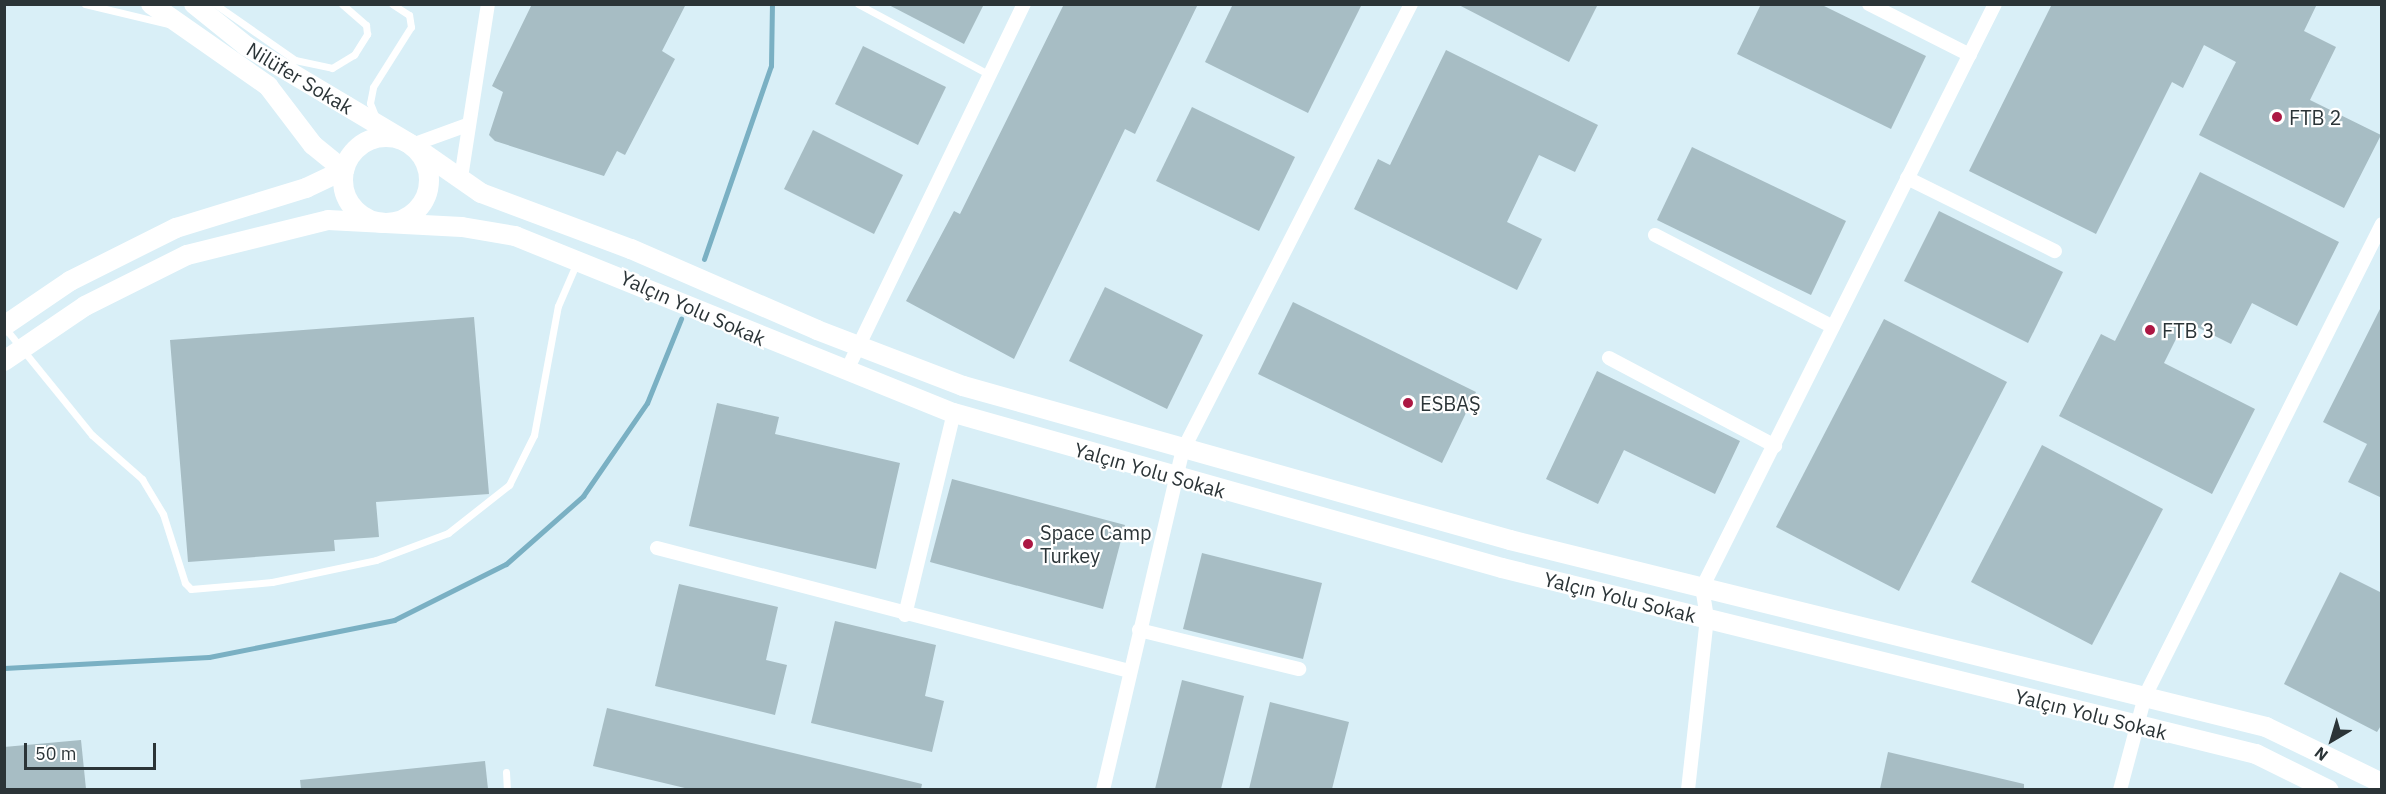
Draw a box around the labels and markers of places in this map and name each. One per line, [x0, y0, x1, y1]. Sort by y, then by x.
place label: FTB 2 [2289, 105, 2341, 129]
marker: FTB 2 [2270, 110, 2284, 124]
place label: FTB 3 [2162, 318, 2214, 342]
marker: FTB 3 [2143, 323, 2157, 337]
place label: ESBAŞ [1420, 391, 1481, 415]
marker: ESBAŞ [1401, 396, 1415, 410]
place label: Space Camp Turkey [1040, 520, 1152, 567]
marker: Space Camp Turkey [1021, 537, 1035, 551]

